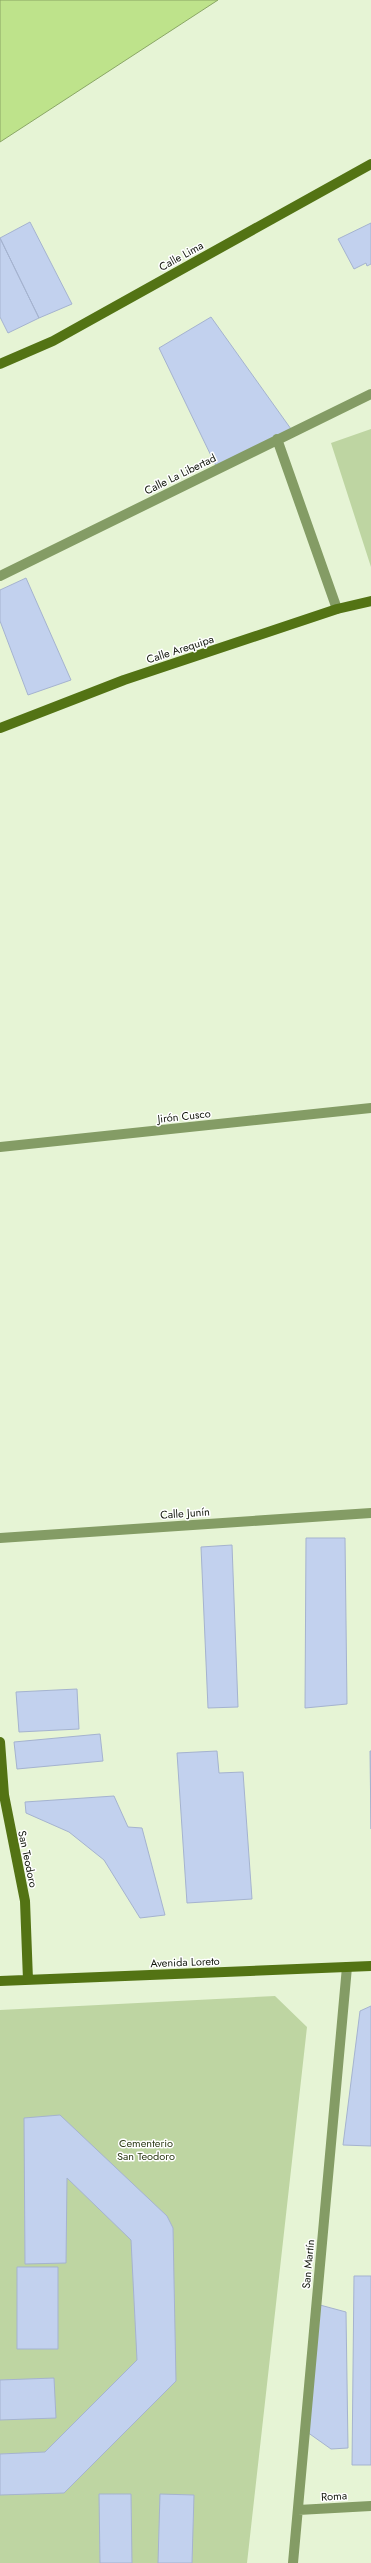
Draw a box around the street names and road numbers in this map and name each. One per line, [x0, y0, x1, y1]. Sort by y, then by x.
street label: Calle Lima [156, 237, 206, 275]
street label: Calle La Libertad [141, 450, 219, 498]
street label: Calle Arequipa [144, 631, 216, 667]
street label: Jirón Cusco [155, 1105, 211, 1127]
street label: Calle Junín [160, 1503, 210, 1523]
street label: San Teodoro [14, 1829, 42, 1889]
street label: Avenida Loreto [150, 1953, 220, 1971]
street label: San Martín [298, 2239, 318, 2289]
street label: Roma [321, 2487, 347, 2505]

